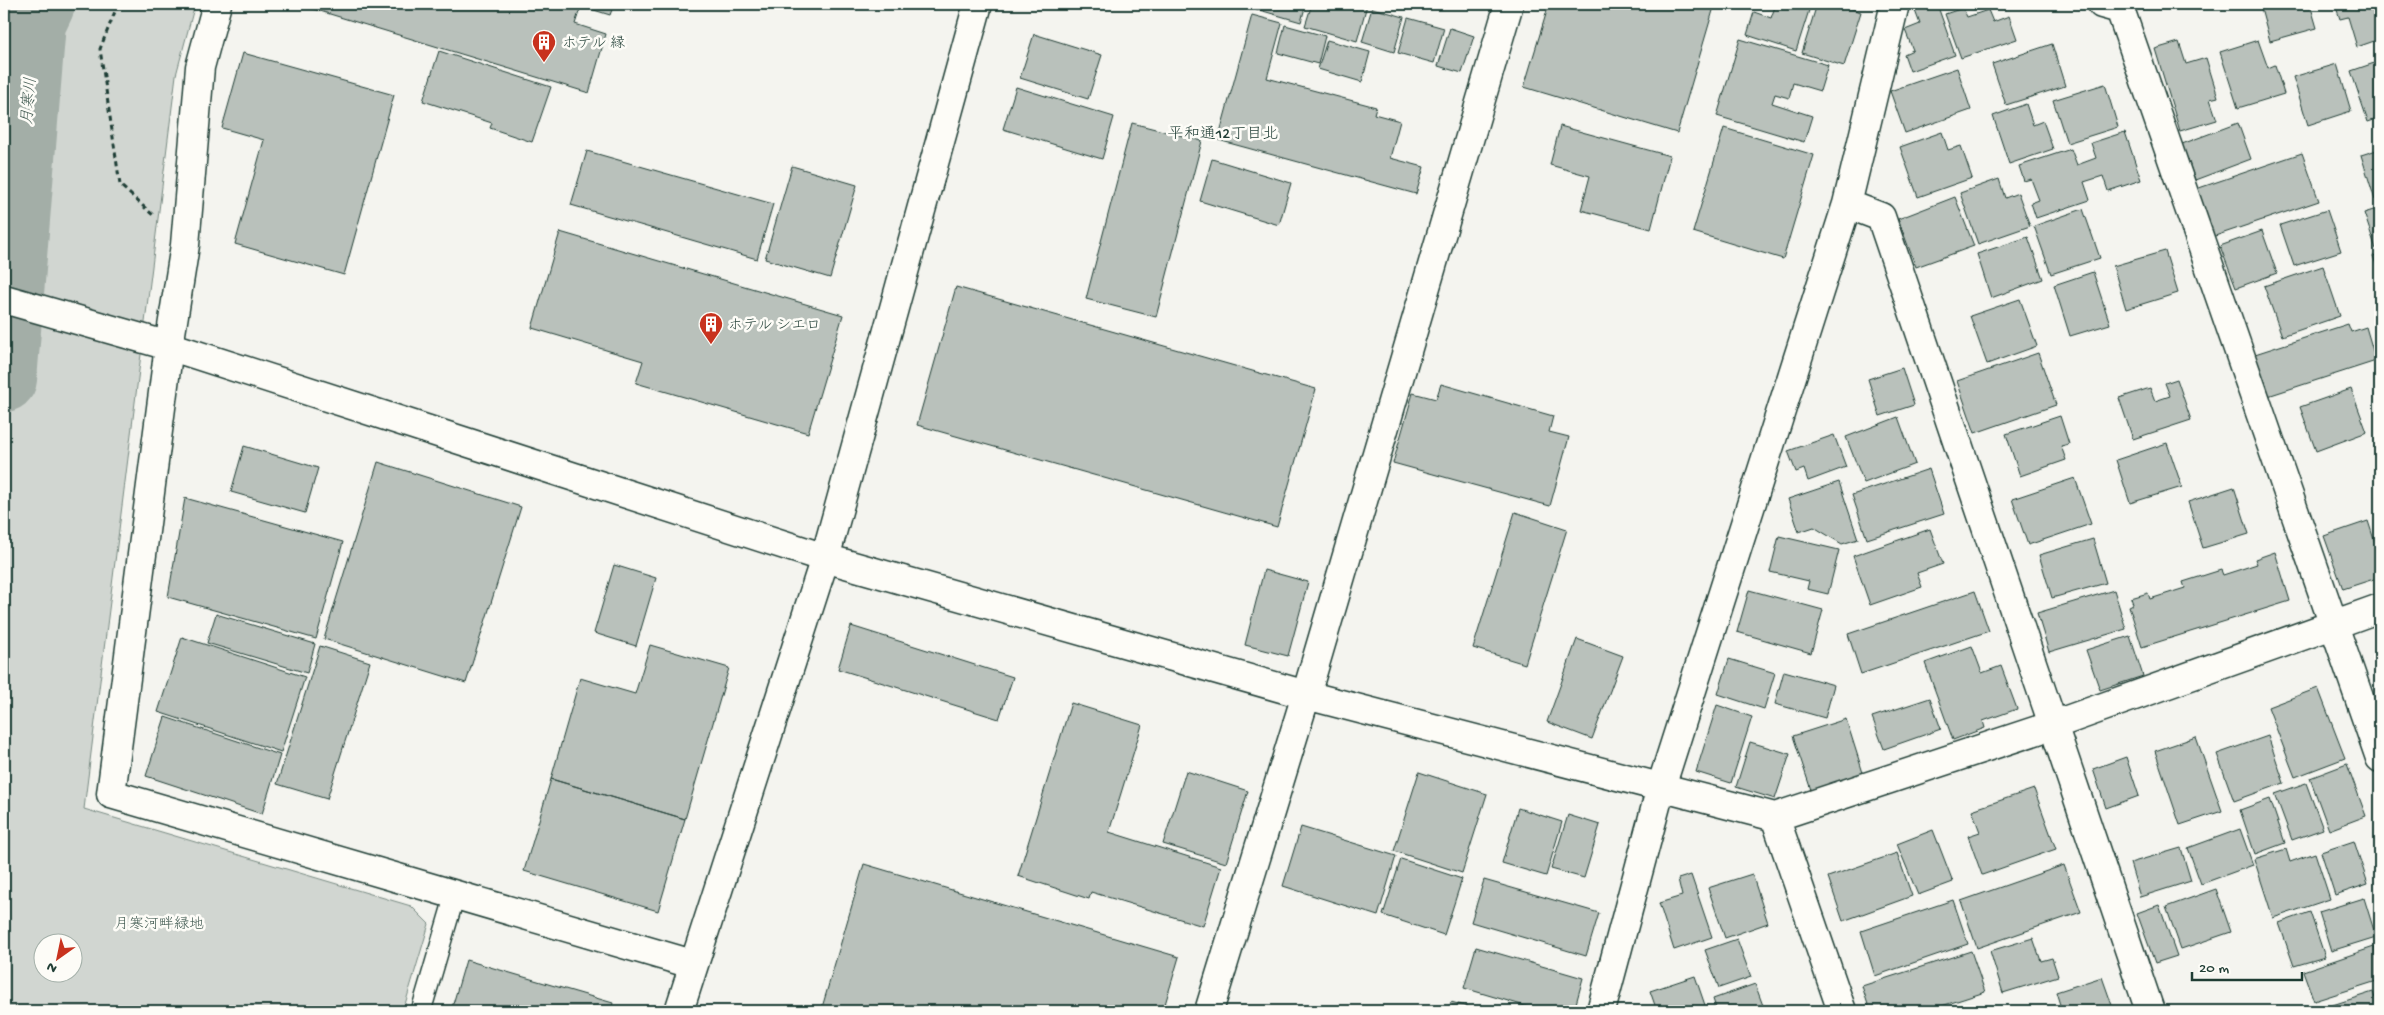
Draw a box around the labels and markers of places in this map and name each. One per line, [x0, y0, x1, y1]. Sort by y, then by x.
building icon: ホテル 縁 [531, 29, 557, 63]
place label: ホテル 縁 [562, 35, 625, 53]
building icon: ホテル シエロ [698, 311, 724, 345]
place label: ホテル シエロ [728, 317, 821, 335]

